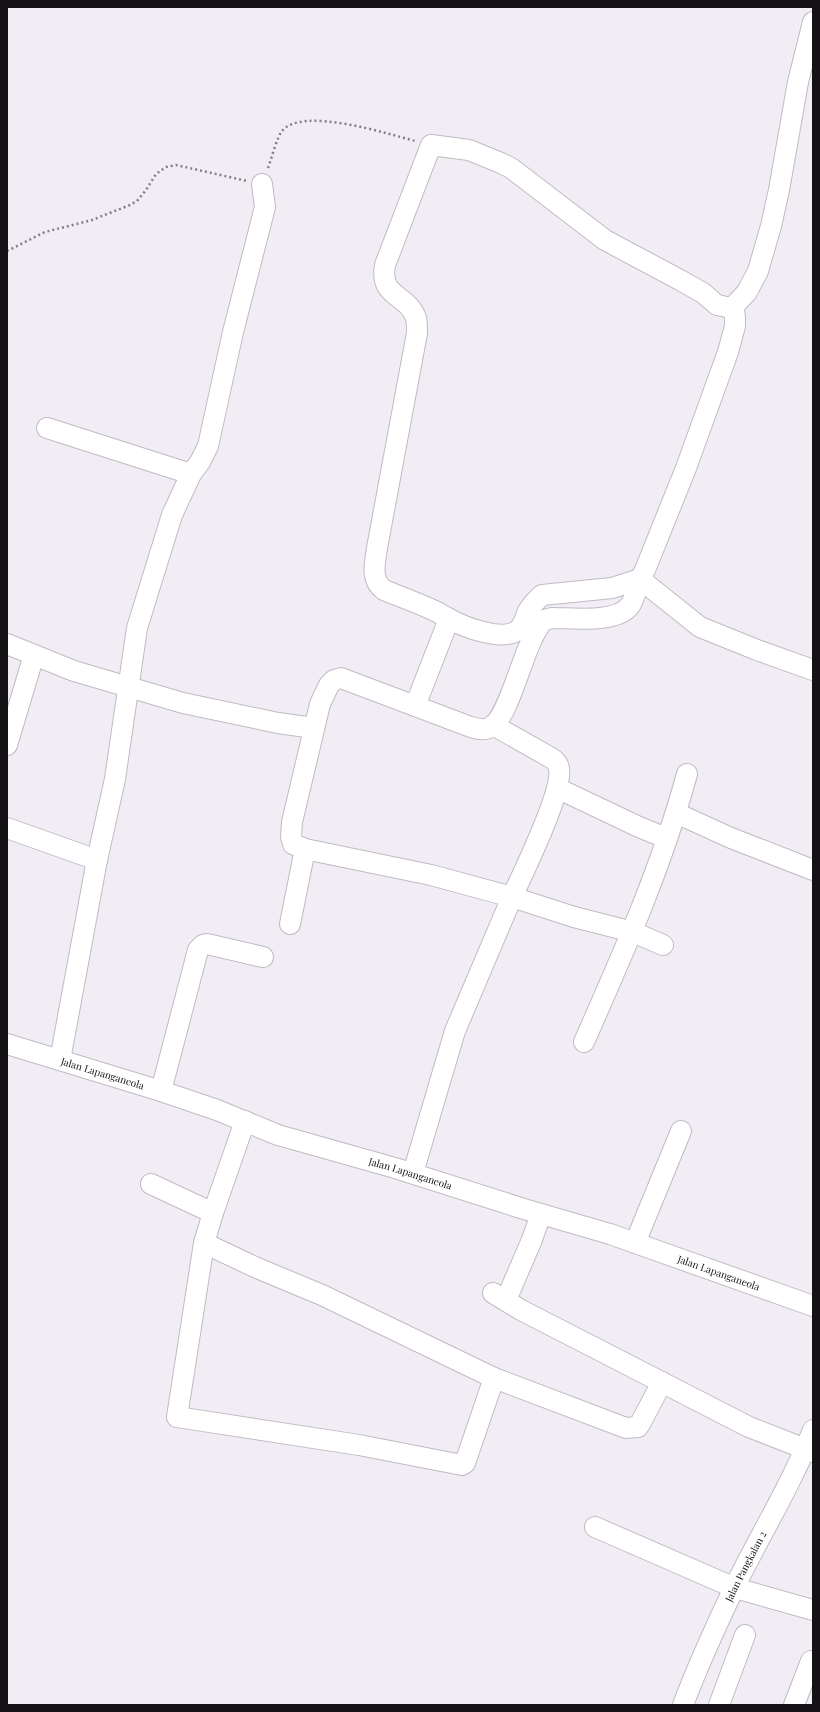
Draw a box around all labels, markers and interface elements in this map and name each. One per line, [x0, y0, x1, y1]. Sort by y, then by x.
street label: Jalan Lapanganeola [58, 1054, 146, 1092]
street label: Jalan Lapanganeola [366, 1154, 454, 1193]
street label: Jalan Lapanganeola [675, 1251, 762, 1294]
street label: Jalan Pangkalan 2 [721, 1528, 769, 1605]

